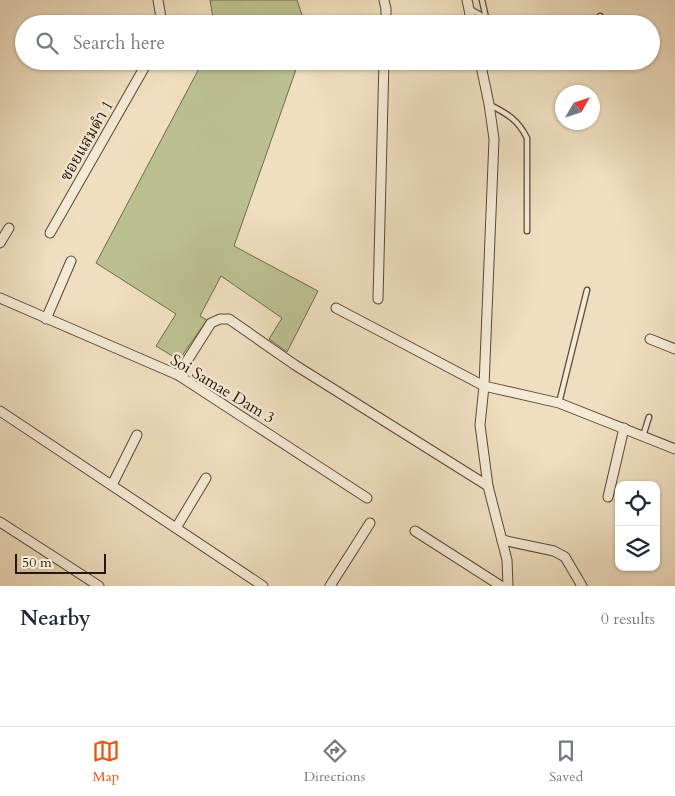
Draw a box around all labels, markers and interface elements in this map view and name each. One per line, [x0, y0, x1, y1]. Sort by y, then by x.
search box [15, 15, 660, 70]
icon: search [33, 29, 61, 57]
text: Search here [73, 30, 165, 56]
north arrow [555, 85, 600, 130]
street label: ซอยแสมดำ 1 [55, 96, 119, 185]
street label: Soi Samae Dam 3 [166, 349, 279, 429]
map controls [615, 481, 660, 571]
button: locate [615, 481, 660, 526]
button: layers [615, 526, 660, 571]
scale bar [15, 551, 106, 574]
text: 50 m [22, 553, 52, 572]
text: Nearby [20, 604, 91, 633]
text: 0 results [601, 608, 655, 630]
tab: Map [92, 737, 120, 786]
tab: Directions [304, 737, 365, 786]
tab: Saved [549, 737, 583, 786]

